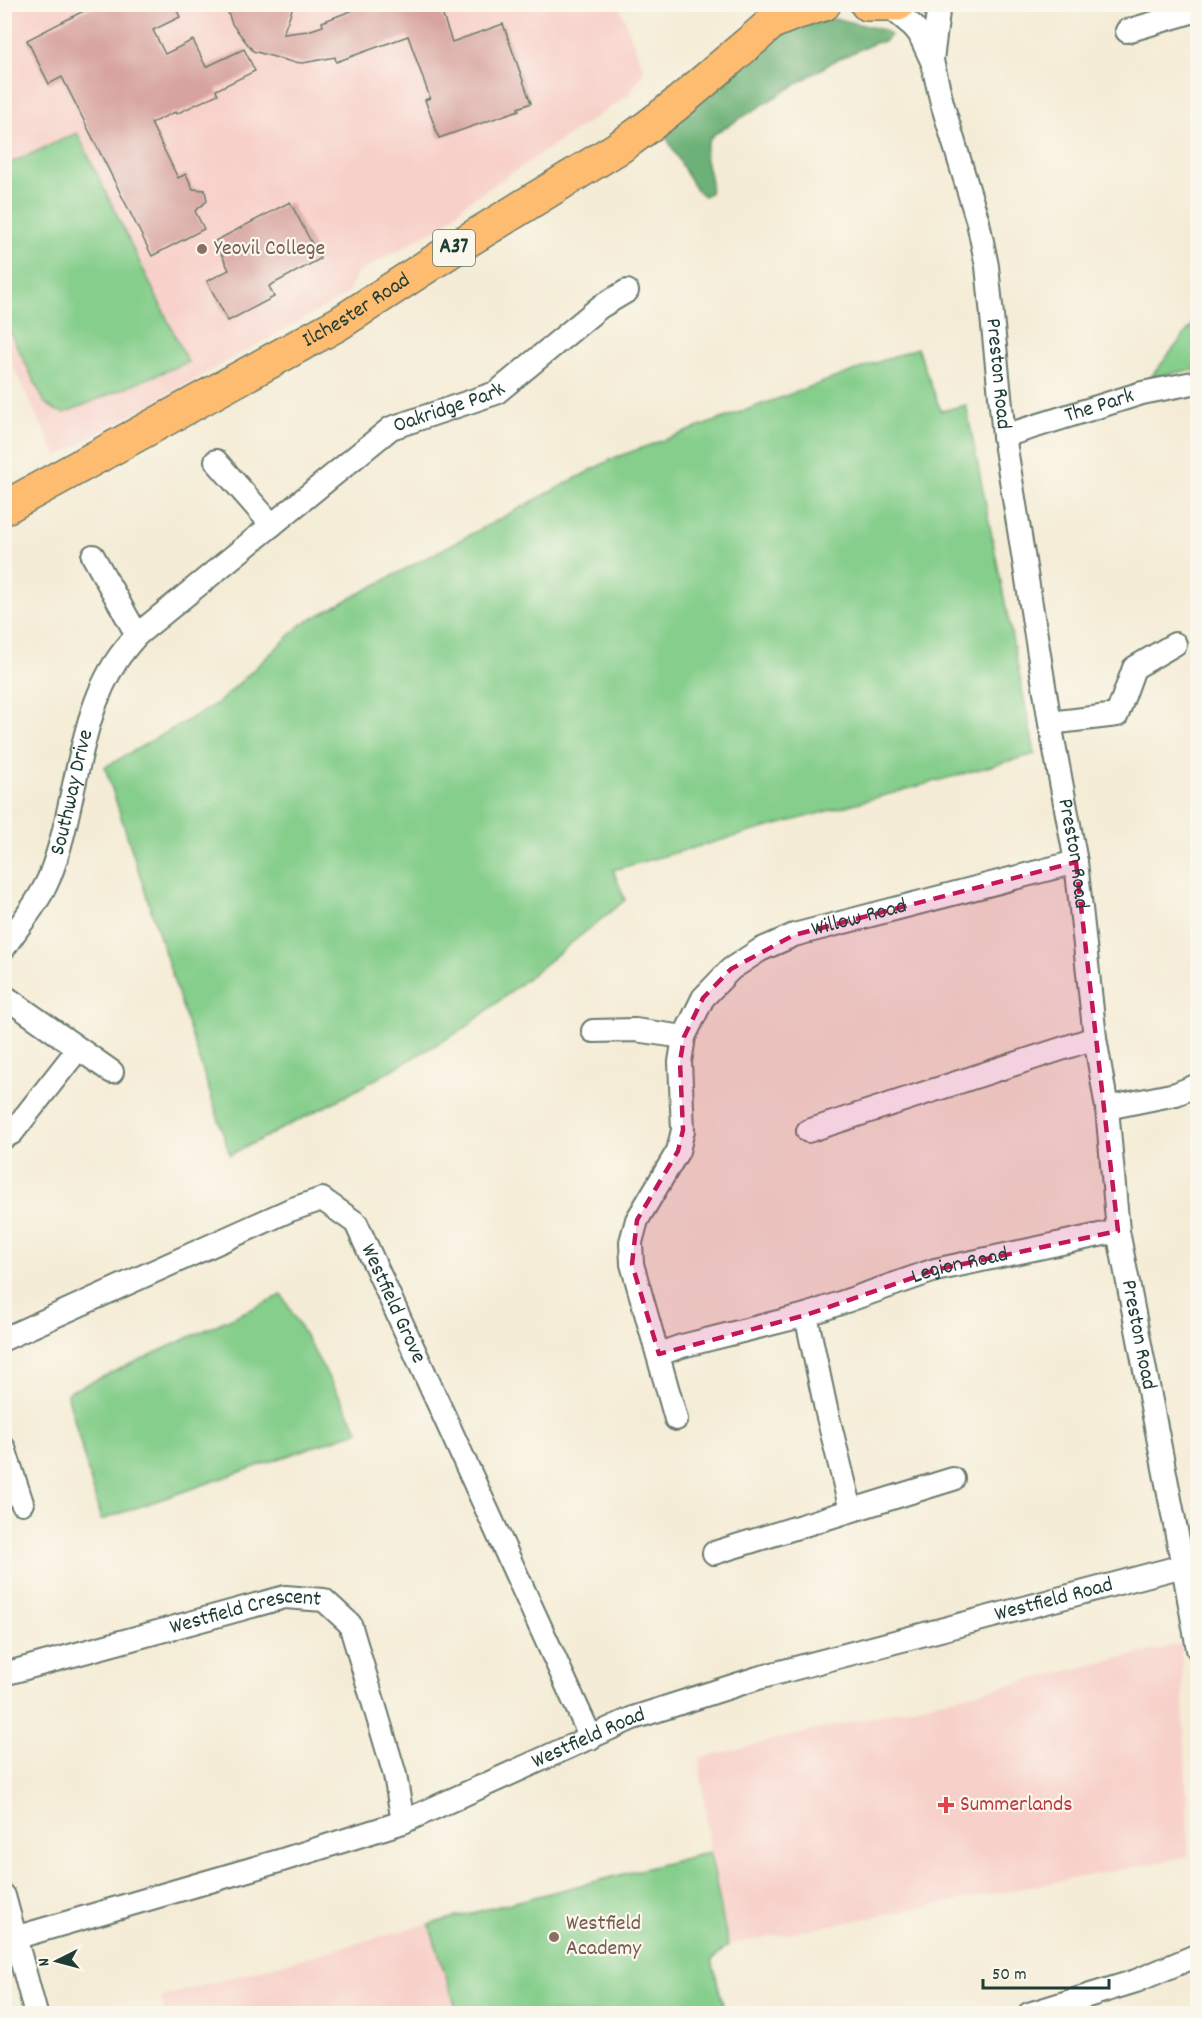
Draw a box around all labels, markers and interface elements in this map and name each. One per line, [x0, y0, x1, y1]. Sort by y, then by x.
road number: A37 [433, 230, 475, 266]
place label: Yeovil College [214, 234, 325, 265]
marker: Yeovil College [195, 242, 209, 256]
street label: Ilchester Road [297, 265, 417, 356]
street label: Preston Road [977, 317, 1019, 431]
street label: Oakridge Park [389, 375, 513, 442]
street label: The Park [1061, 381, 1138, 432]
street label: Southway Drive [42, 726, 102, 859]
street label: Preston Road [1049, 796, 1096, 910]
street label: Willow Road [808, 891, 910, 945]
street label: Westfield Grove [352, 1239, 434, 1369]
street label: Legion Road [907, 1239, 1011, 1293]
street label: Preston Road [1112, 1277, 1164, 1393]
street label: Westfield Road [991, 1570, 1116, 1630]
street label: Westfield Crescent [166, 1581, 322, 1643]
street label: Westfield Road [527, 1700, 649, 1777]
place label: Summerlands [960, 1790, 1073, 1821]
marker: Summerlands [937, 1796, 955, 1814]
place label: Westfield Academy [566, 1909, 642, 1965]
marker: Westfield Academy [547, 1930, 561, 1944]
north arrow [27, 1931, 87, 1991]
scale bar [983, 1952, 1109, 1990]
text: N [33, 1957, 56, 1967]
text: 50 m [992, 1963, 1027, 1988]

